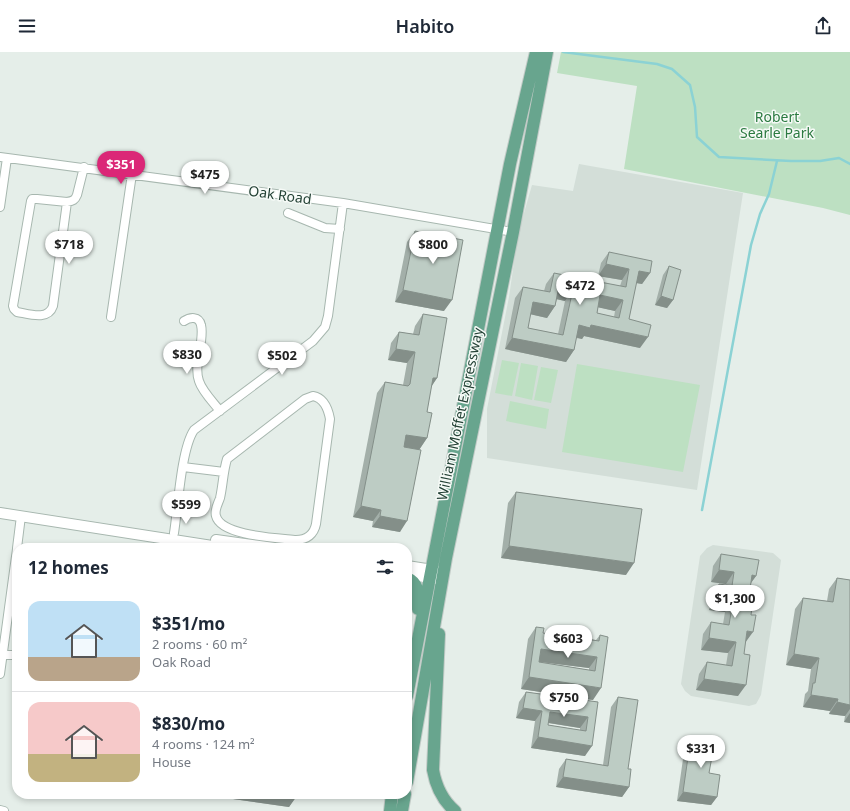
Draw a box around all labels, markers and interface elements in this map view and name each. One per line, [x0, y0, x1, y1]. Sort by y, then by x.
text: Habito [396, 14, 454, 38]
icon: menu [16, 15, 38, 37]
icon: share [812, 15, 834, 37]
park label: Robert Searle Park [740, 107, 814, 142]
pin: $351 [97, 151, 145, 185]
text: $351 [106, 155, 136, 173]
pin: $475 [181, 161, 229, 195]
text: $475 [190, 165, 220, 183]
street label: Oak Road [247, 181, 313, 208]
pin: $718 [45, 231, 93, 265]
pin: $800 [409, 231, 457, 265]
text: $718 [54, 235, 84, 253]
text: $800 [418, 235, 448, 253]
pin: $472 [556, 272, 604, 306]
text: $472 [565, 276, 595, 294]
street label: William Moffet Expressway [432, 325, 487, 502]
pin: $830 [163, 341, 211, 375]
pin: $502 [258, 342, 306, 376]
text: $830 [172, 345, 202, 363]
text: $502 [267, 346, 297, 364]
pin: $599 [162, 491, 210, 525]
text: $599 [171, 495, 201, 513]
text: 12 homes [28, 556, 109, 579]
icon: filters [374, 556, 396, 578]
pin: $1,300 [702, 585, 768, 619]
text: $1,300 [715, 589, 755, 607]
text: $351/mo [152, 612, 225, 635]
icon: home [60, 617, 108, 665]
pin: $603 [544, 625, 592, 659]
text: $603 [553, 629, 583, 647]
text: 2 rooms · 60 m² [152, 635, 247, 653]
text: Oak Road [152, 653, 211, 671]
pin: $750 [540, 684, 588, 718]
text: $750 [549, 688, 579, 706]
text: $830/mo [152, 712, 225, 735]
icon: home [60, 718, 108, 766]
text: 4 rooms · 124 m² [152, 735, 255, 753]
pin: $331 [677, 735, 725, 769]
text: $331 [686, 739, 716, 757]
text: House [152, 753, 191, 771]

